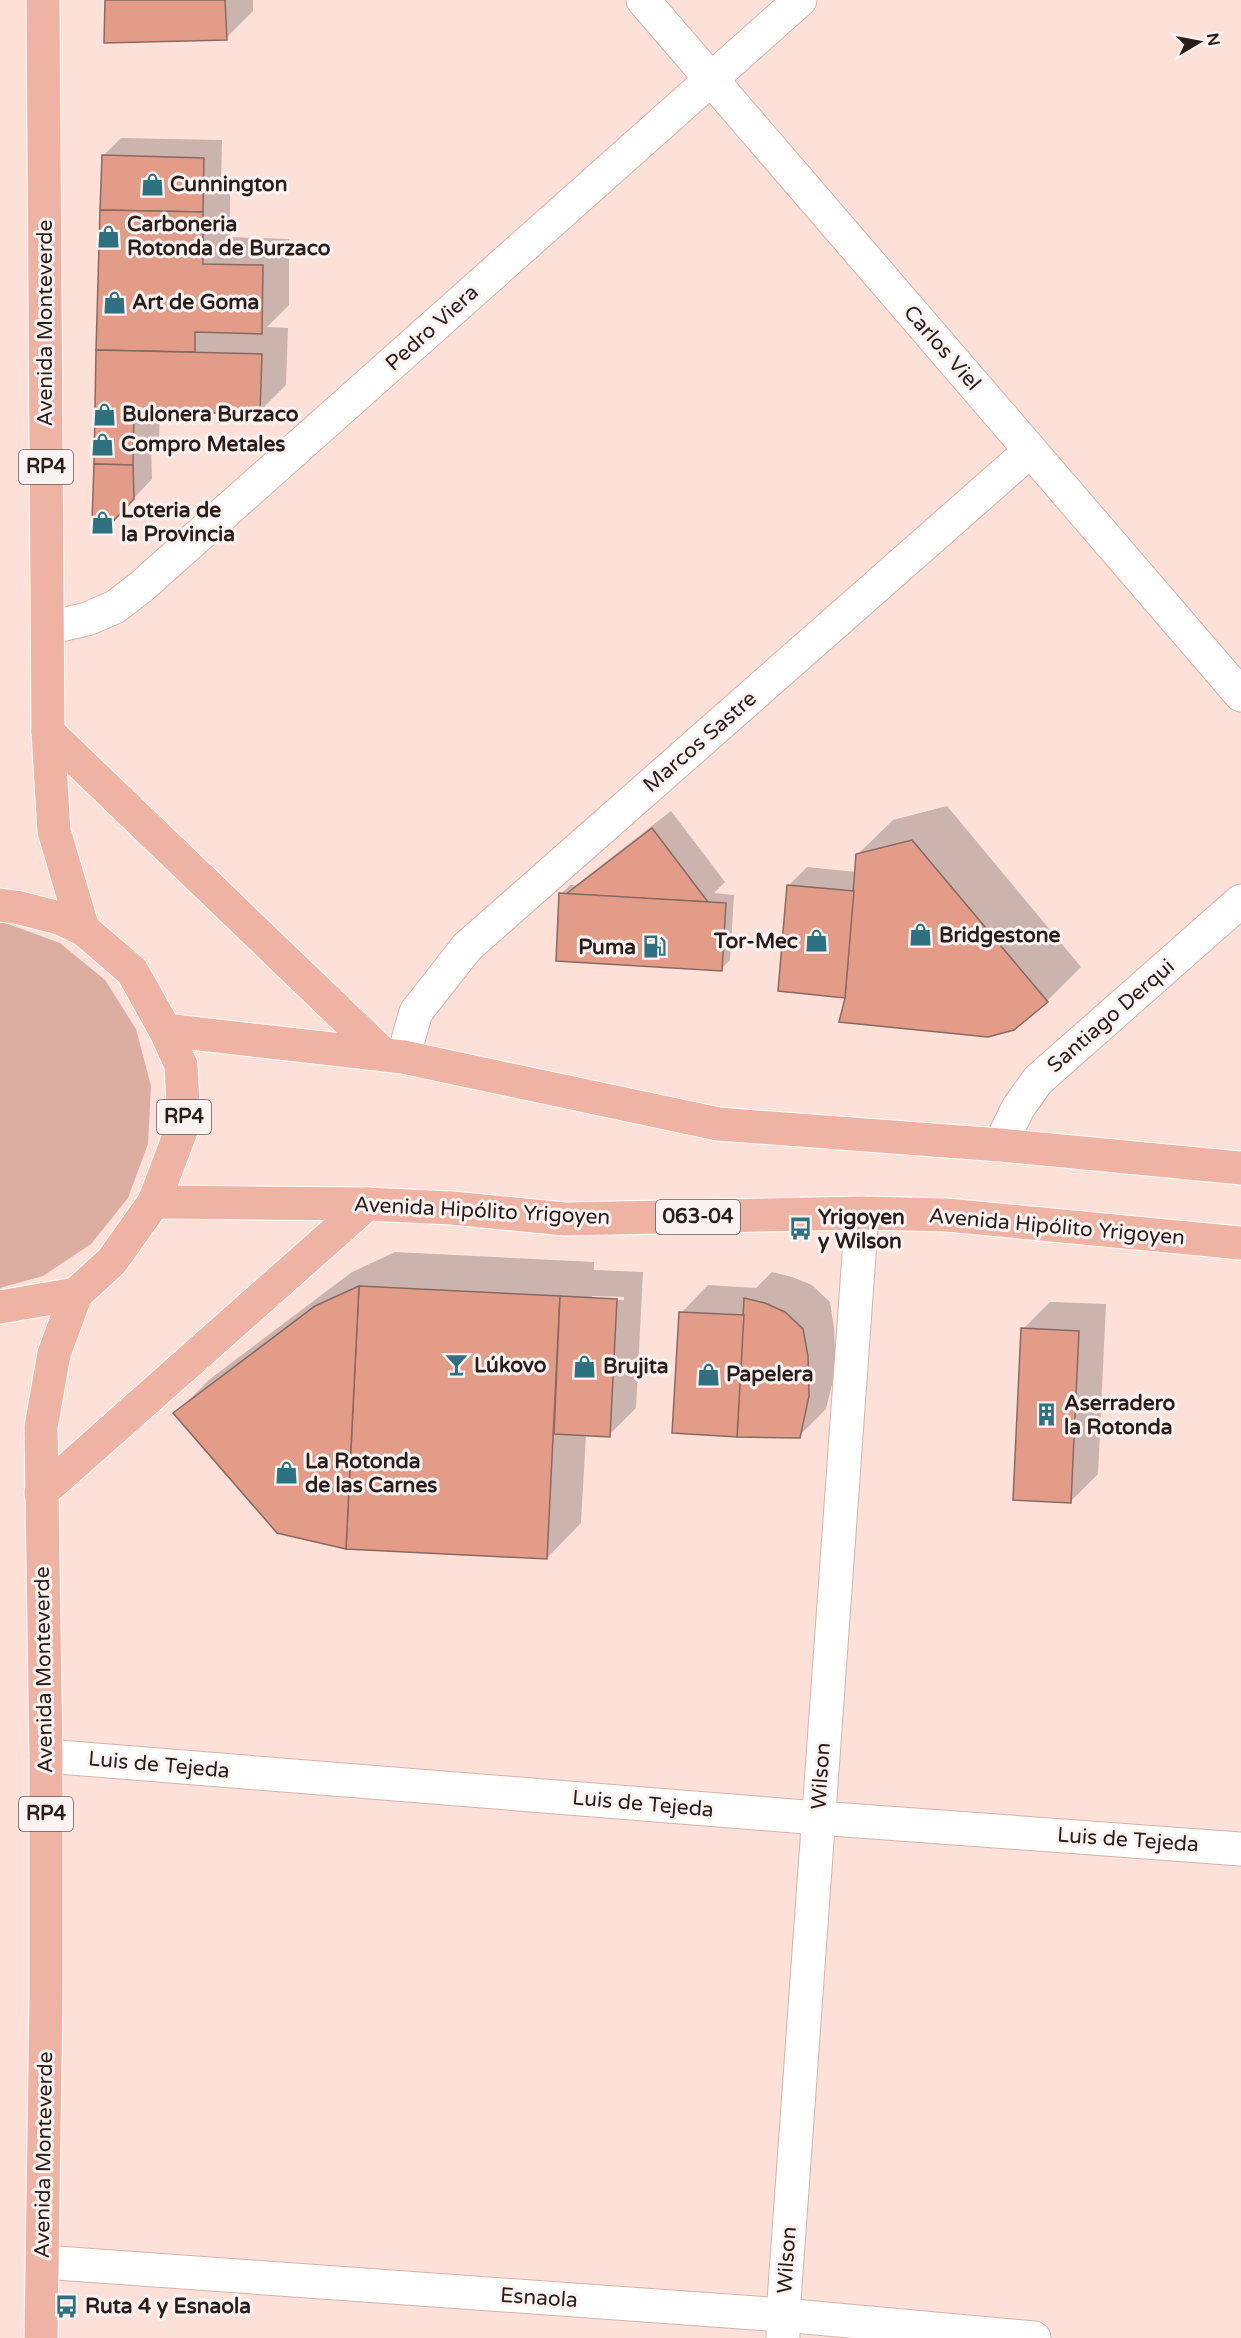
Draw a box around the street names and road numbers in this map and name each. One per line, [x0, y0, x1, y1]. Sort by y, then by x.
street label: Avenida Monteverde [33, 219, 58, 427]
street label: Pedro Viera [380, 280, 484, 376]
street label: Carlos Viel [898, 300, 986, 396]
road number: RP4 [19, 450, 73, 484]
street label: Marcos Sastre [638, 686, 762, 798]
street label: Santiago Derqui [1042, 954, 1180, 1078]
road number: RP4 [157, 1100, 211, 1134]
street label: Avenida Hipólito Yrigoyen [353, 1192, 611, 1230]
road number: 063-04 [656, 1200, 740, 1234]
street label: Avenida Hipólito Yrigoyen [928, 1203, 1186, 1251]
street label: Avenida Monteverde [30, 1566, 58, 1774]
street label: Wilson [806, 1742, 836, 1810]
street label: Luis de Tejeda [87, 1746, 231, 1784]
street label: Luis de Tejeda [571, 1785, 715, 1823]
road number: RP4 [19, 1797, 73, 1831]
street label: Luis de Tejeda [1056, 1823, 1200, 1857]
street label: Avenida Monteverde [30, 2051, 58, 2259]
street label: Wilson [772, 2226, 802, 2294]
street label: Esnaola [499, 2283, 579, 2313]

